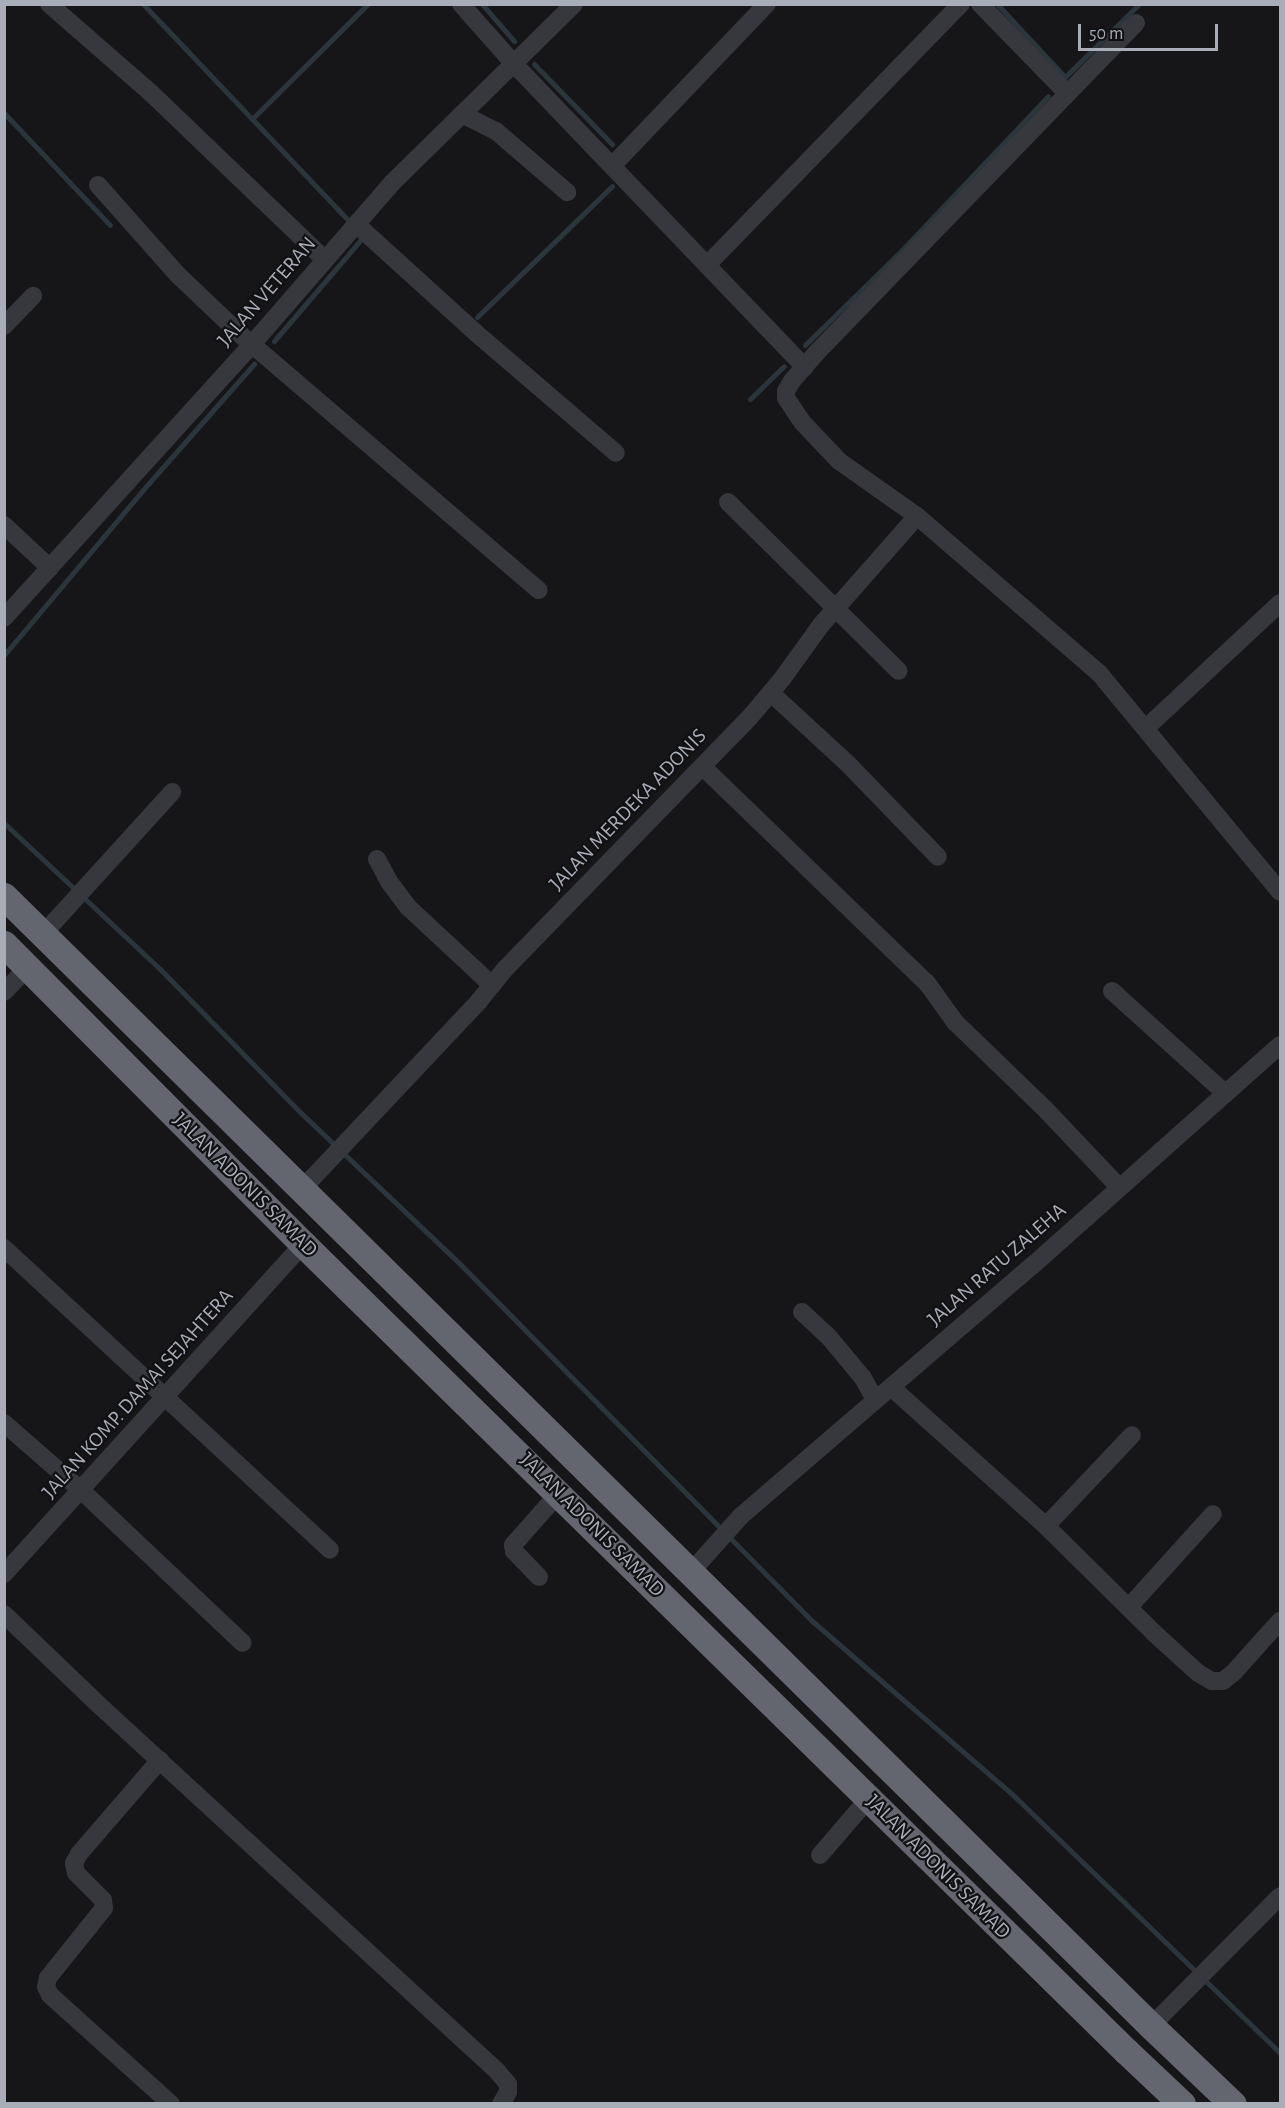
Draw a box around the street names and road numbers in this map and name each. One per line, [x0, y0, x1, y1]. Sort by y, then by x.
street label: JALAN VETERAN [212, 232, 322, 352]
street label: JALAN MERDEKA ADONIS [544, 724, 712, 896]
street label: JALAN ADONIS SAMAD [167, 1107, 323, 1263]
street label: JALAN RATU ZALEHA [923, 1198, 1071, 1332]
street label: JALAN KOMP. DAMAI SEJAHTERA [37, 1284, 239, 1504]
street label: JALAN ADONIS SAMAD [514, 1447, 670, 1603]
street label: JALAN ADONIS SAMAD [860, 1789, 1016, 1945]

